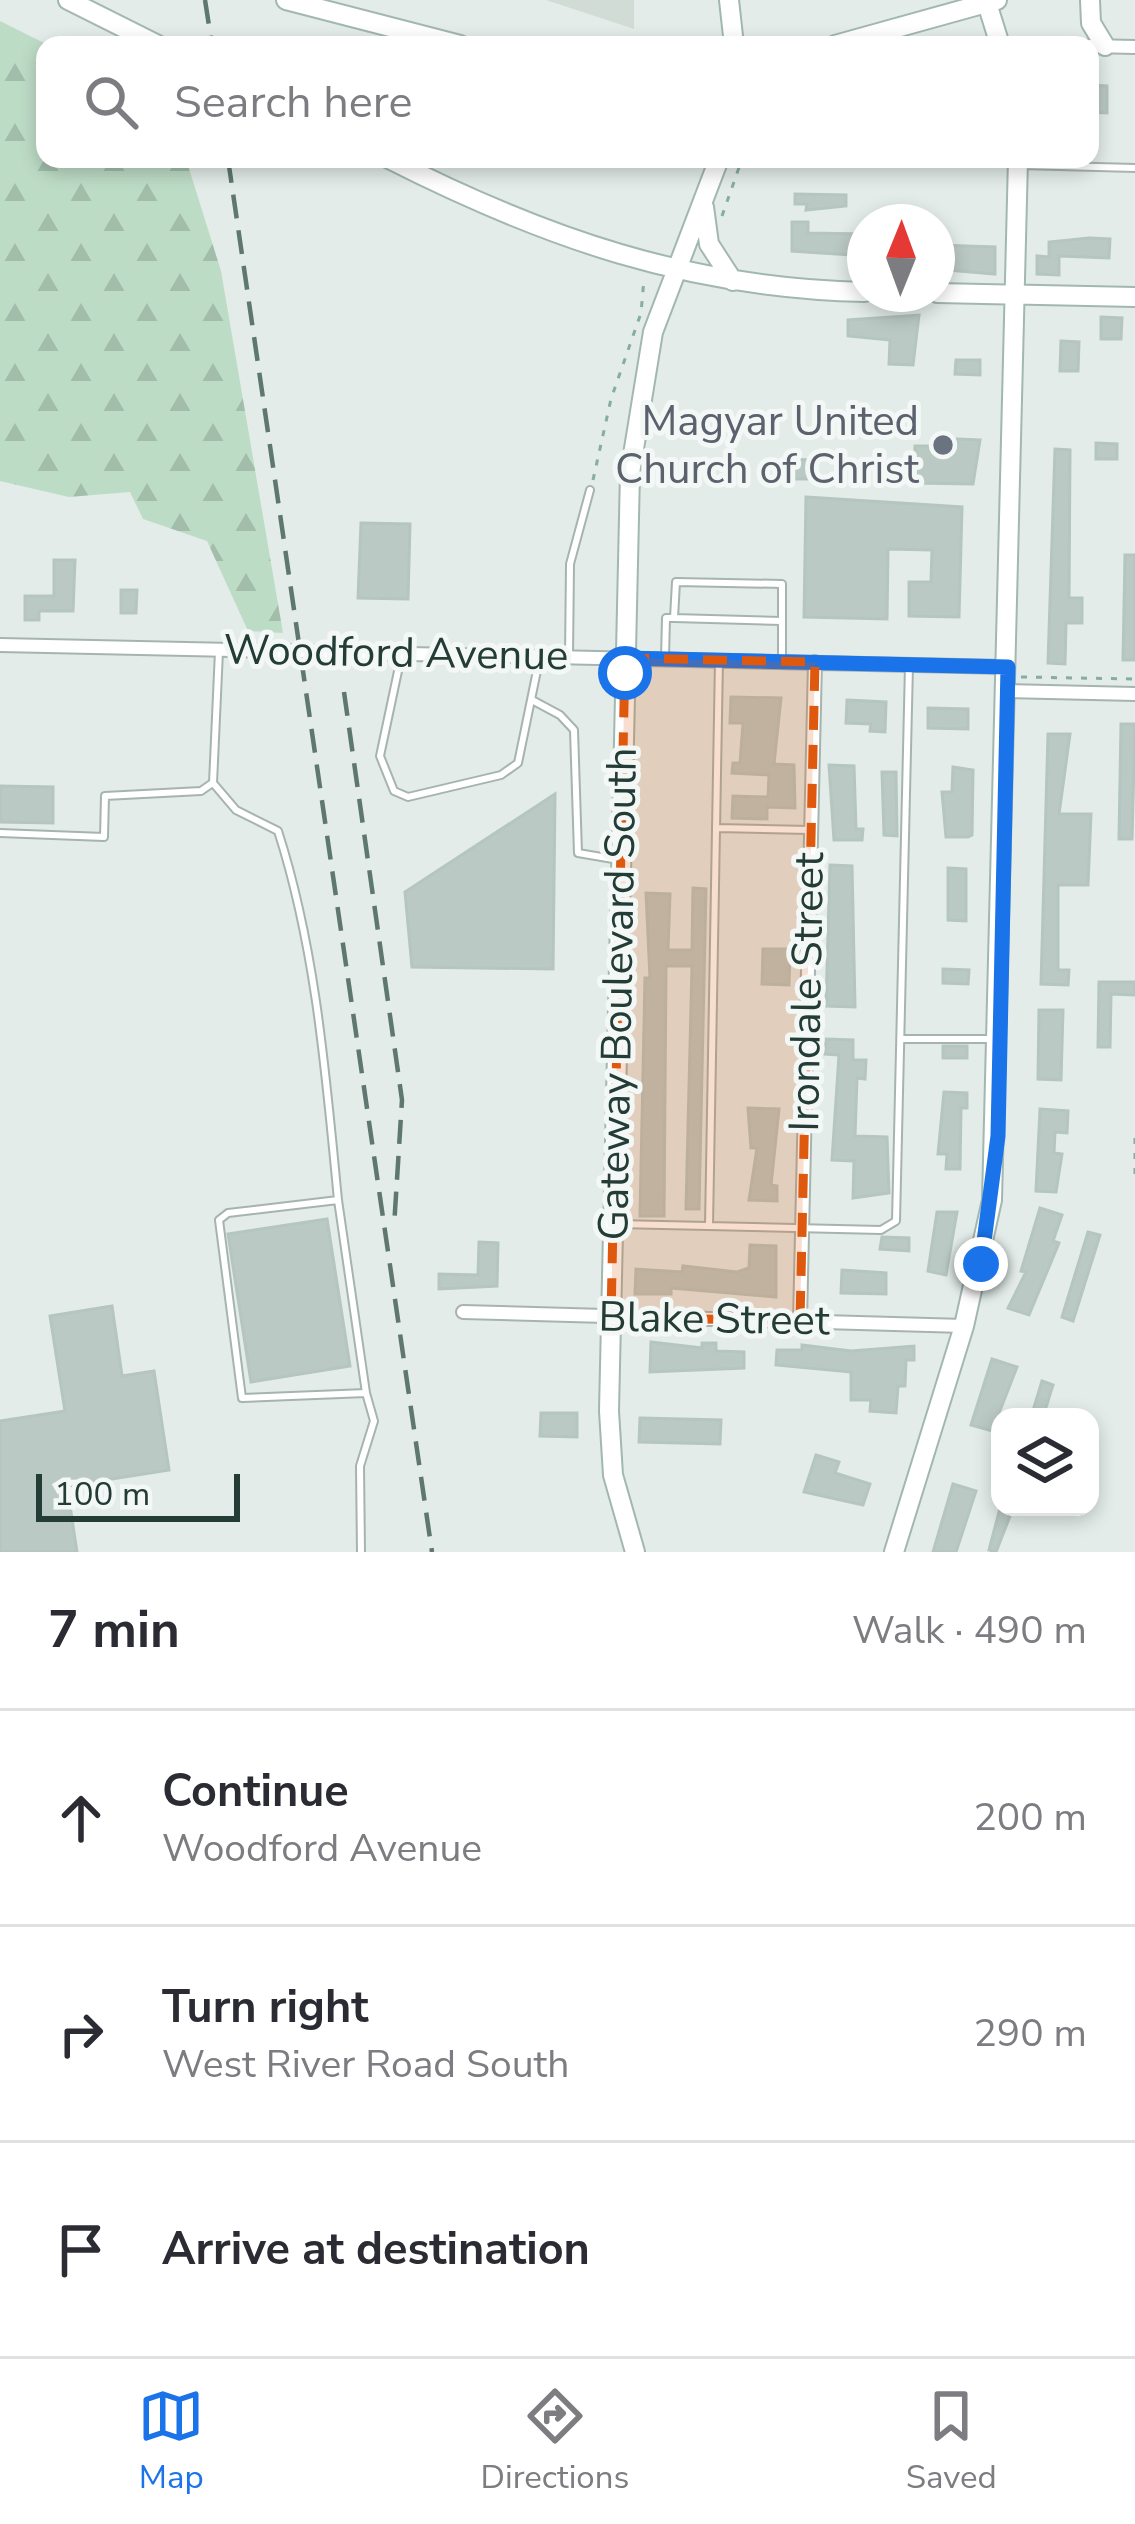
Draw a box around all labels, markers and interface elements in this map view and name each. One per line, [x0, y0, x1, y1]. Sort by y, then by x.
search box [36, 36, 1099, 168]
icon: search [78, 69, 144, 135]
text: Search here [174, 72, 413, 133]
north arrow [847, 204, 955, 312]
place label: Magyar United Church of Christ [615, 393, 919, 498]
marker: Magyar United Church of Christ [930, 432, 956, 458]
street label: Woodford Avenue [223, 621, 569, 685]
route start [598, 646, 652, 700]
street label: Gateway Boulevard South [585, 747, 651, 1241]
street label: Irondale Street [776, 852, 838, 1132]
route end [954, 1237, 1008, 1291]
street label: Blake Street [598, 1288, 830, 1350]
map controls [991, 1408, 1099, 1516]
button: layers [991, 1408, 1099, 1516]
scale bar [36, 1468, 240, 1521]
text: 100 m [54, 1472, 150, 1517]
text: 7 min [48, 1595, 180, 1665]
text: Walk · 490 m [852, 1604, 1087, 1657]
text: Continue [162, 1761, 349, 1822]
icon: ahead [48, 1785, 114, 1851]
text: 200 m [973, 1791, 1087, 1844]
text: Woodford Avenue [162, 1822, 482, 1875]
text: Turn right [162, 1977, 369, 2038]
icon: right [48, 2001, 114, 2067]
text: 290 m [973, 2007, 1087, 2060]
text: West River Road South [162, 2038, 569, 2091]
icon: arrive [48, 2217, 114, 2283]
text: Arrive at destination [162, 2219, 590, 2280]
tab: Map [138, 2383, 204, 2500]
tab: Directions [481, 2383, 629, 2500]
tab: Saved [906, 2383, 997, 2500]

